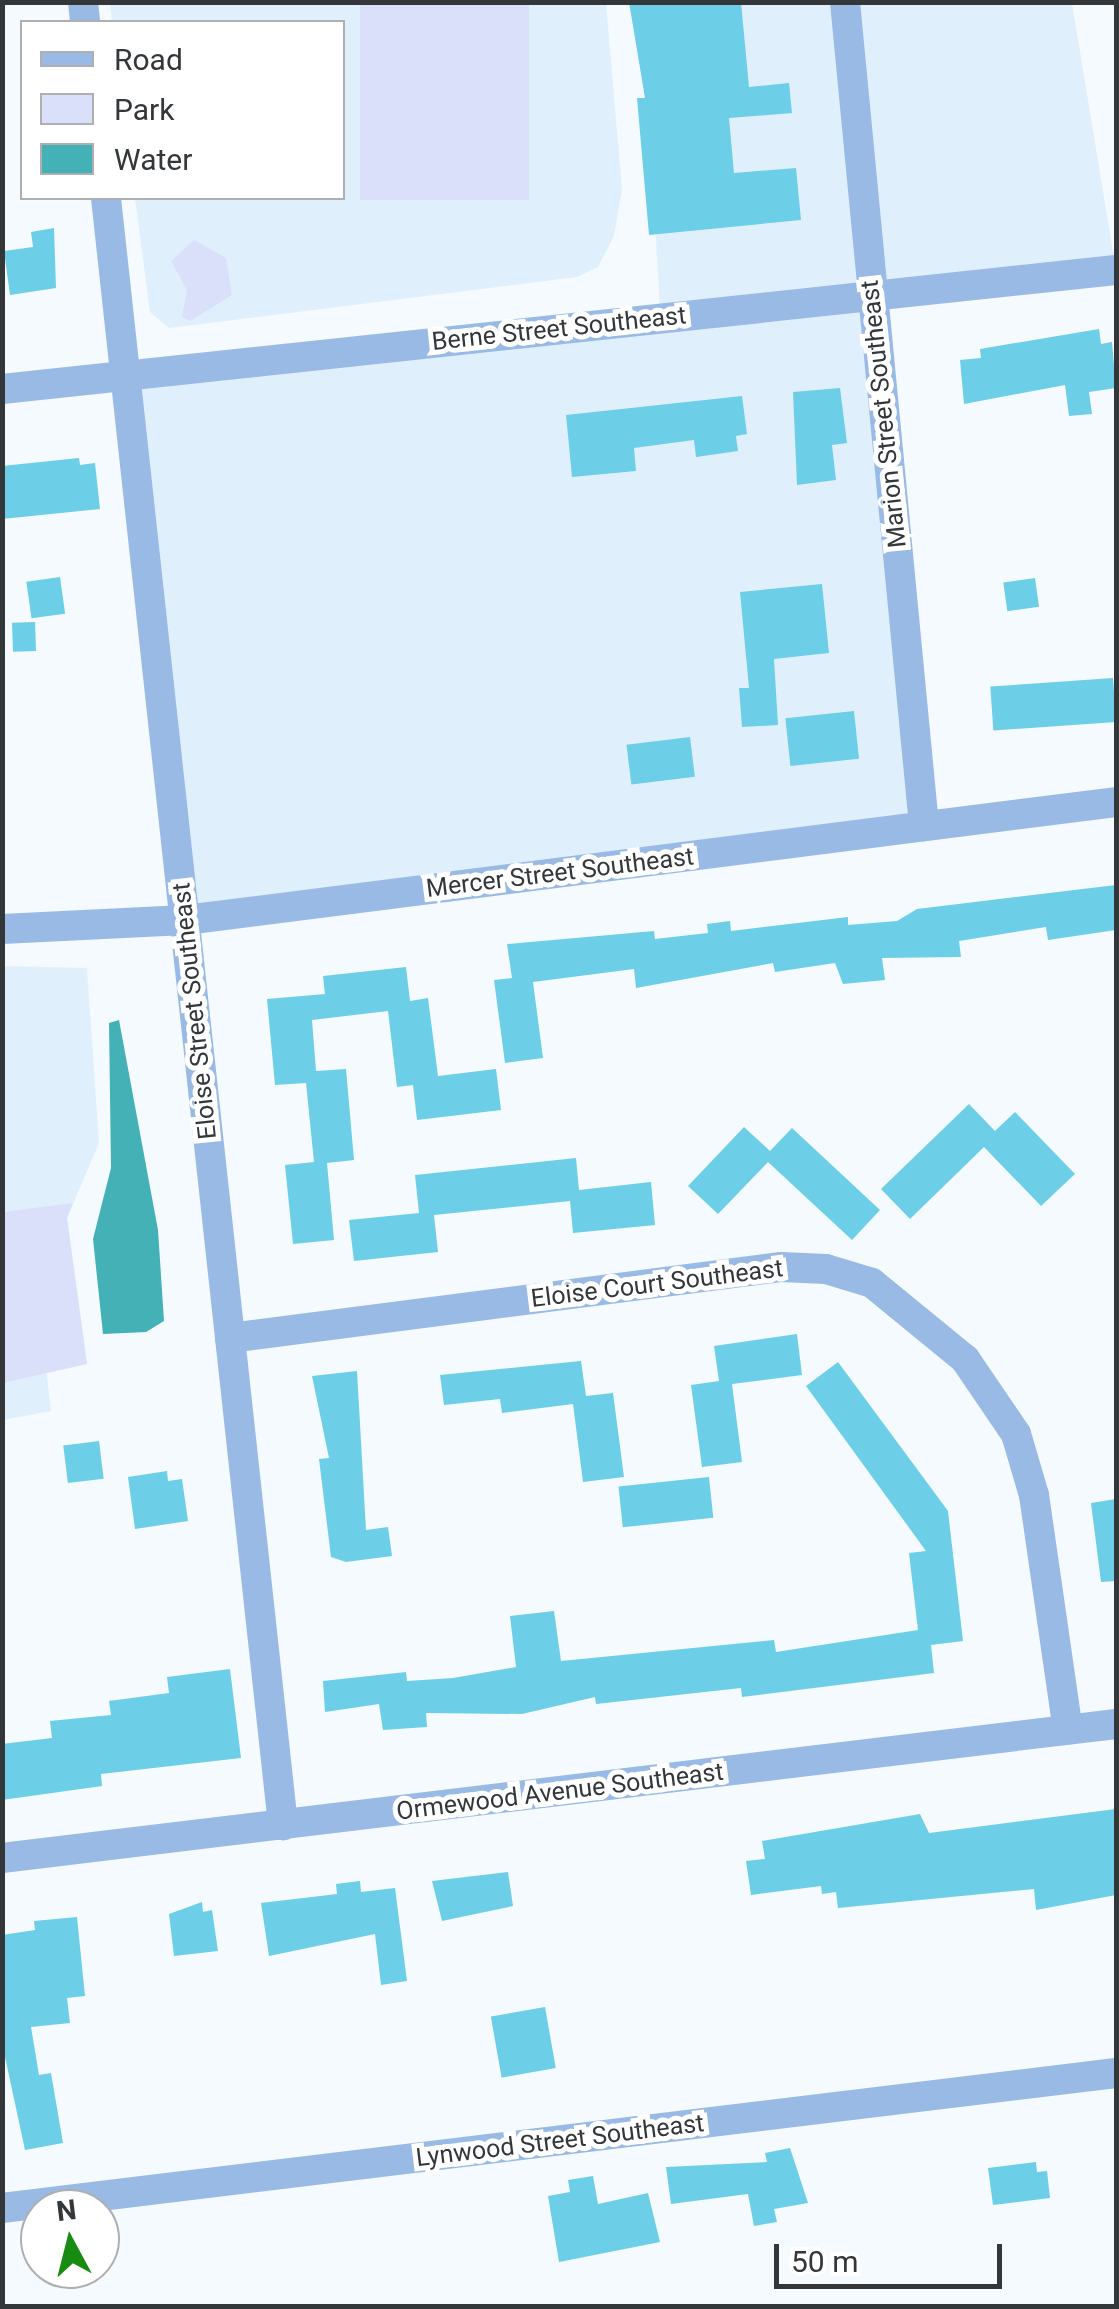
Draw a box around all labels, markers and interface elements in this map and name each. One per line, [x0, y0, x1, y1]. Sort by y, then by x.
legend [20, 20, 345, 200]
text: Road [114, 42, 183, 77]
text: Park [114, 92, 174, 127]
text: Water [114, 142, 192, 177]
street label: Marion Street Southeast [855, 279, 913, 549]
street label: Berne Street Southeast [430, 301, 688, 357]
street label: Mercer Street Southeast [425, 842, 695, 904]
street label: Eloise Street Southeast [167, 881, 223, 1141]
street label: Eloise Court Southeast [529, 1254, 785, 1314]
street label: Ormewood Avenue Southeast [395, 1757, 725, 1827]
street label: Lynwood Street Southeast [414, 2108, 706, 2174]
north arrow [20, 2189, 120, 2289]
text: N [55, 2193, 78, 2228]
scale bar [779, 2224, 1006, 2286]
text: 50 m [791, 2244, 858, 2279]

